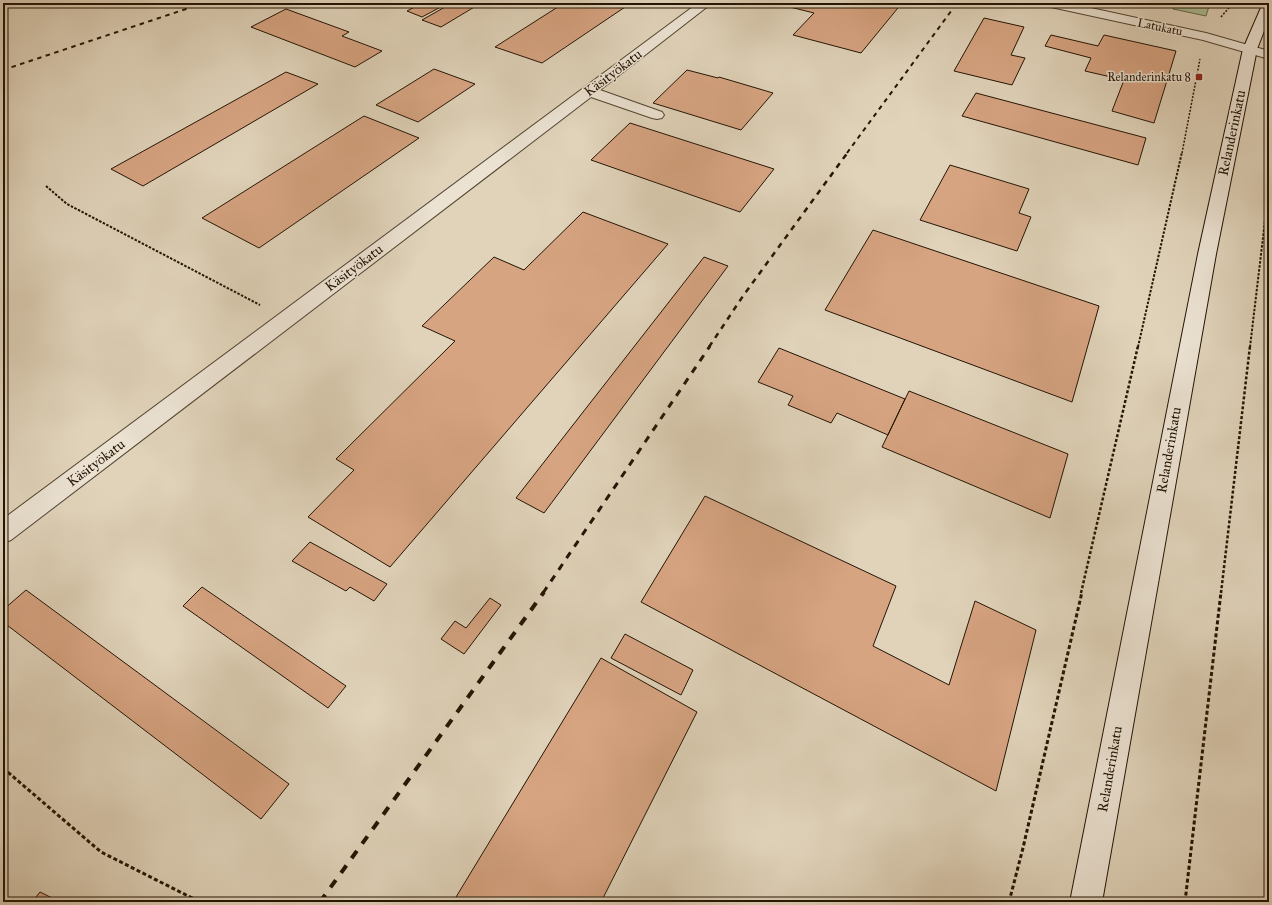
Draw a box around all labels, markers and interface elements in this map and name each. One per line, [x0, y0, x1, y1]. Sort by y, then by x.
street label: Latukatu [1136, 15, 1184, 39]
street label: Käsityökatu [581, 45, 646, 100]
place label: Relanderinkatu 8 [1107, 70, 1191, 84]
marker: Relanderinkatu 8 [1194, 72, 1204, 82]
street label: Relanderinkatu [1215, 88, 1249, 177]
street label: Käsityökatu [322, 240, 387, 295]
street label: Relanderinkatu [1153, 405, 1185, 494]
street label: Käsityökatu [64, 435, 129, 490]
street label: Relanderinkatu [1094, 724, 1126, 813]

